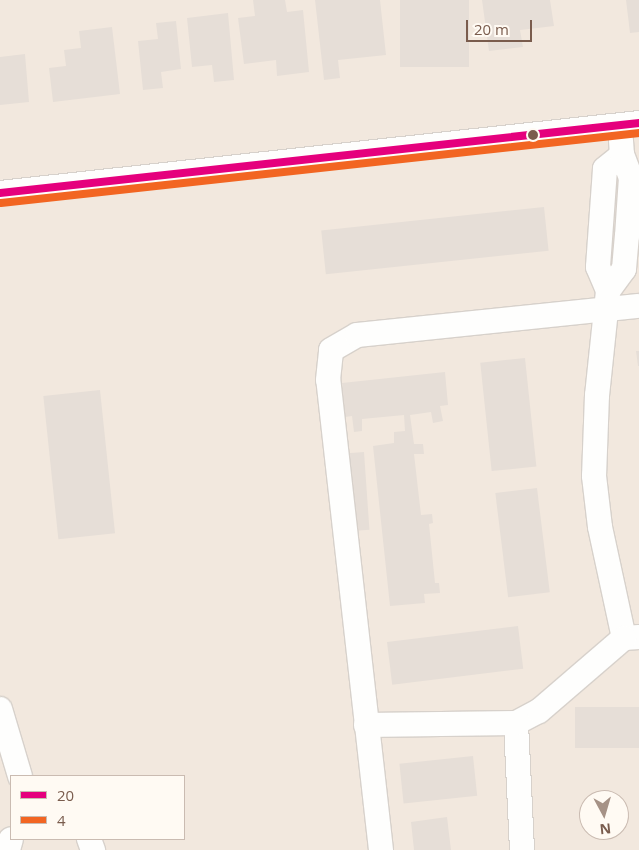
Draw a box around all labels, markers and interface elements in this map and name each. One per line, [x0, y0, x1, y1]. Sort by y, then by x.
scale bar [469, 10, 535, 42]
text: 20 m [474, 19, 509, 39]
unlabelled marker [528, 130, 538, 140]
legend [10, 775, 185, 840]
text: 20 [57, 785, 74, 805]
north arrow [579, 790, 629, 840]
text: 4 [57, 810, 66, 830]
text: N [599, 819, 612, 839]

